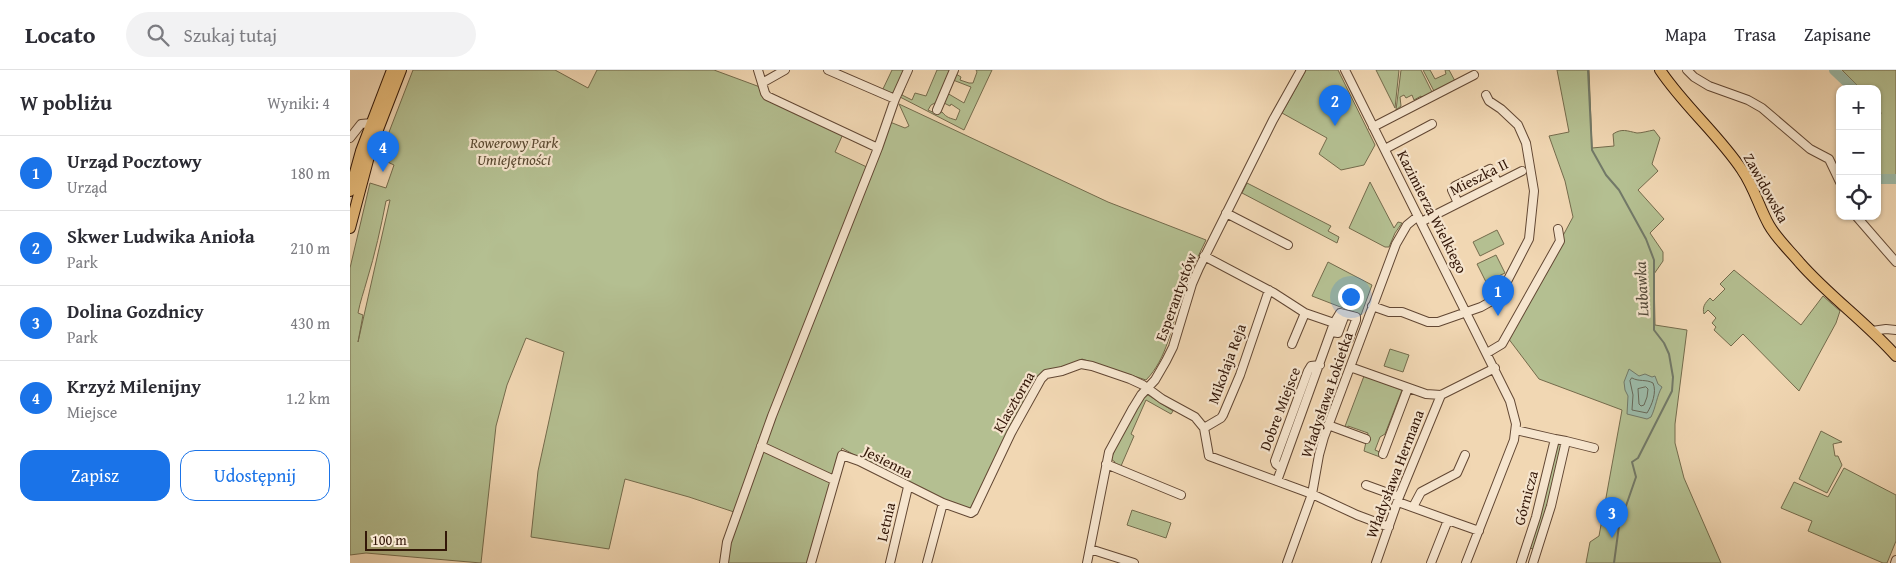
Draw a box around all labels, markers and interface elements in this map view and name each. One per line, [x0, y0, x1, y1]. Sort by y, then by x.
search box [126, 12, 476, 57]
text: Locato [25, 17, 96, 52]
icon: search [144, 21, 172, 49]
text: Szukaj tutaj [184, 21, 277, 49]
text: Mapa [1665, 21, 1706, 48]
text: Trasa [1734, 21, 1776, 48]
text: Zapisane [1804, 21, 1871, 48]
pin: 2 [1319, 85, 1351, 126]
map controls [1836, 85, 1881, 220]
button: + [1836, 85, 1881, 130]
text: W pobliżu [20, 87, 112, 118]
text: Wyniki: 4 [267, 91, 330, 115]
button: − [1836, 130, 1881, 175]
pin: 4 [367, 131, 399, 172]
park label: Rowerowy Park Umiejętności [469, 132, 558, 170]
text: Urząd Pocztowy [67, 147, 202, 175]
street label: Kazimierza Wielkiego [1392, 147, 1473, 277]
street label: Zawidowska [1739, 149, 1794, 226]
street label: Mieszka II [1446, 153, 1512, 200]
text: 1 [32, 161, 40, 185]
text: 180 m [290, 161, 330, 185]
text: Urząd [67, 175, 107, 199]
button: locate [1836, 175, 1881, 220]
text: Skwer Ludwika Anioła [67, 222, 255, 250]
text: 2 [32, 236, 40, 260]
text: 210 m [290, 236, 330, 260]
street label: Esperantystów [1150, 249, 1201, 344]
text: Park [67, 250, 98, 274]
water label: Lubawka [1628, 260, 1654, 318]
pin: 1 [1482, 275, 1514, 316]
your location [1338, 284, 1364, 310]
text: Dolina Gozdnicy [67, 297, 204, 325]
text: 3 [32, 311, 40, 335]
text: 430 m [290, 311, 330, 335]
street label: Mikołaja Reja [1202, 321, 1251, 407]
text: Park [67, 325, 98, 349]
street label: Władysława Łokietka [1295, 329, 1358, 460]
street label: Dobre Miejsce [1254, 364, 1305, 454]
street label: Klasztorna [988, 367, 1039, 436]
text: Krzyż Milenijny [67, 372, 201, 400]
text: 4 [32, 386, 40, 410]
text: 1.2 km [286, 386, 330, 410]
text: Miejsce [67, 400, 117, 424]
street label: Władysława Hermana [1360, 407, 1429, 541]
street label: Jesienna [858, 439, 917, 483]
button: Zapisz [20, 450, 170, 501]
button: Udostępnij [180, 450, 330, 501]
street label: Górnicza [1508, 468, 1543, 527]
pin: 3 [1596, 497, 1628, 538]
street label: Letnia [871, 500, 900, 543]
scale bar [365, 528, 448, 551]
text: 100 m [372, 530, 407, 550]

